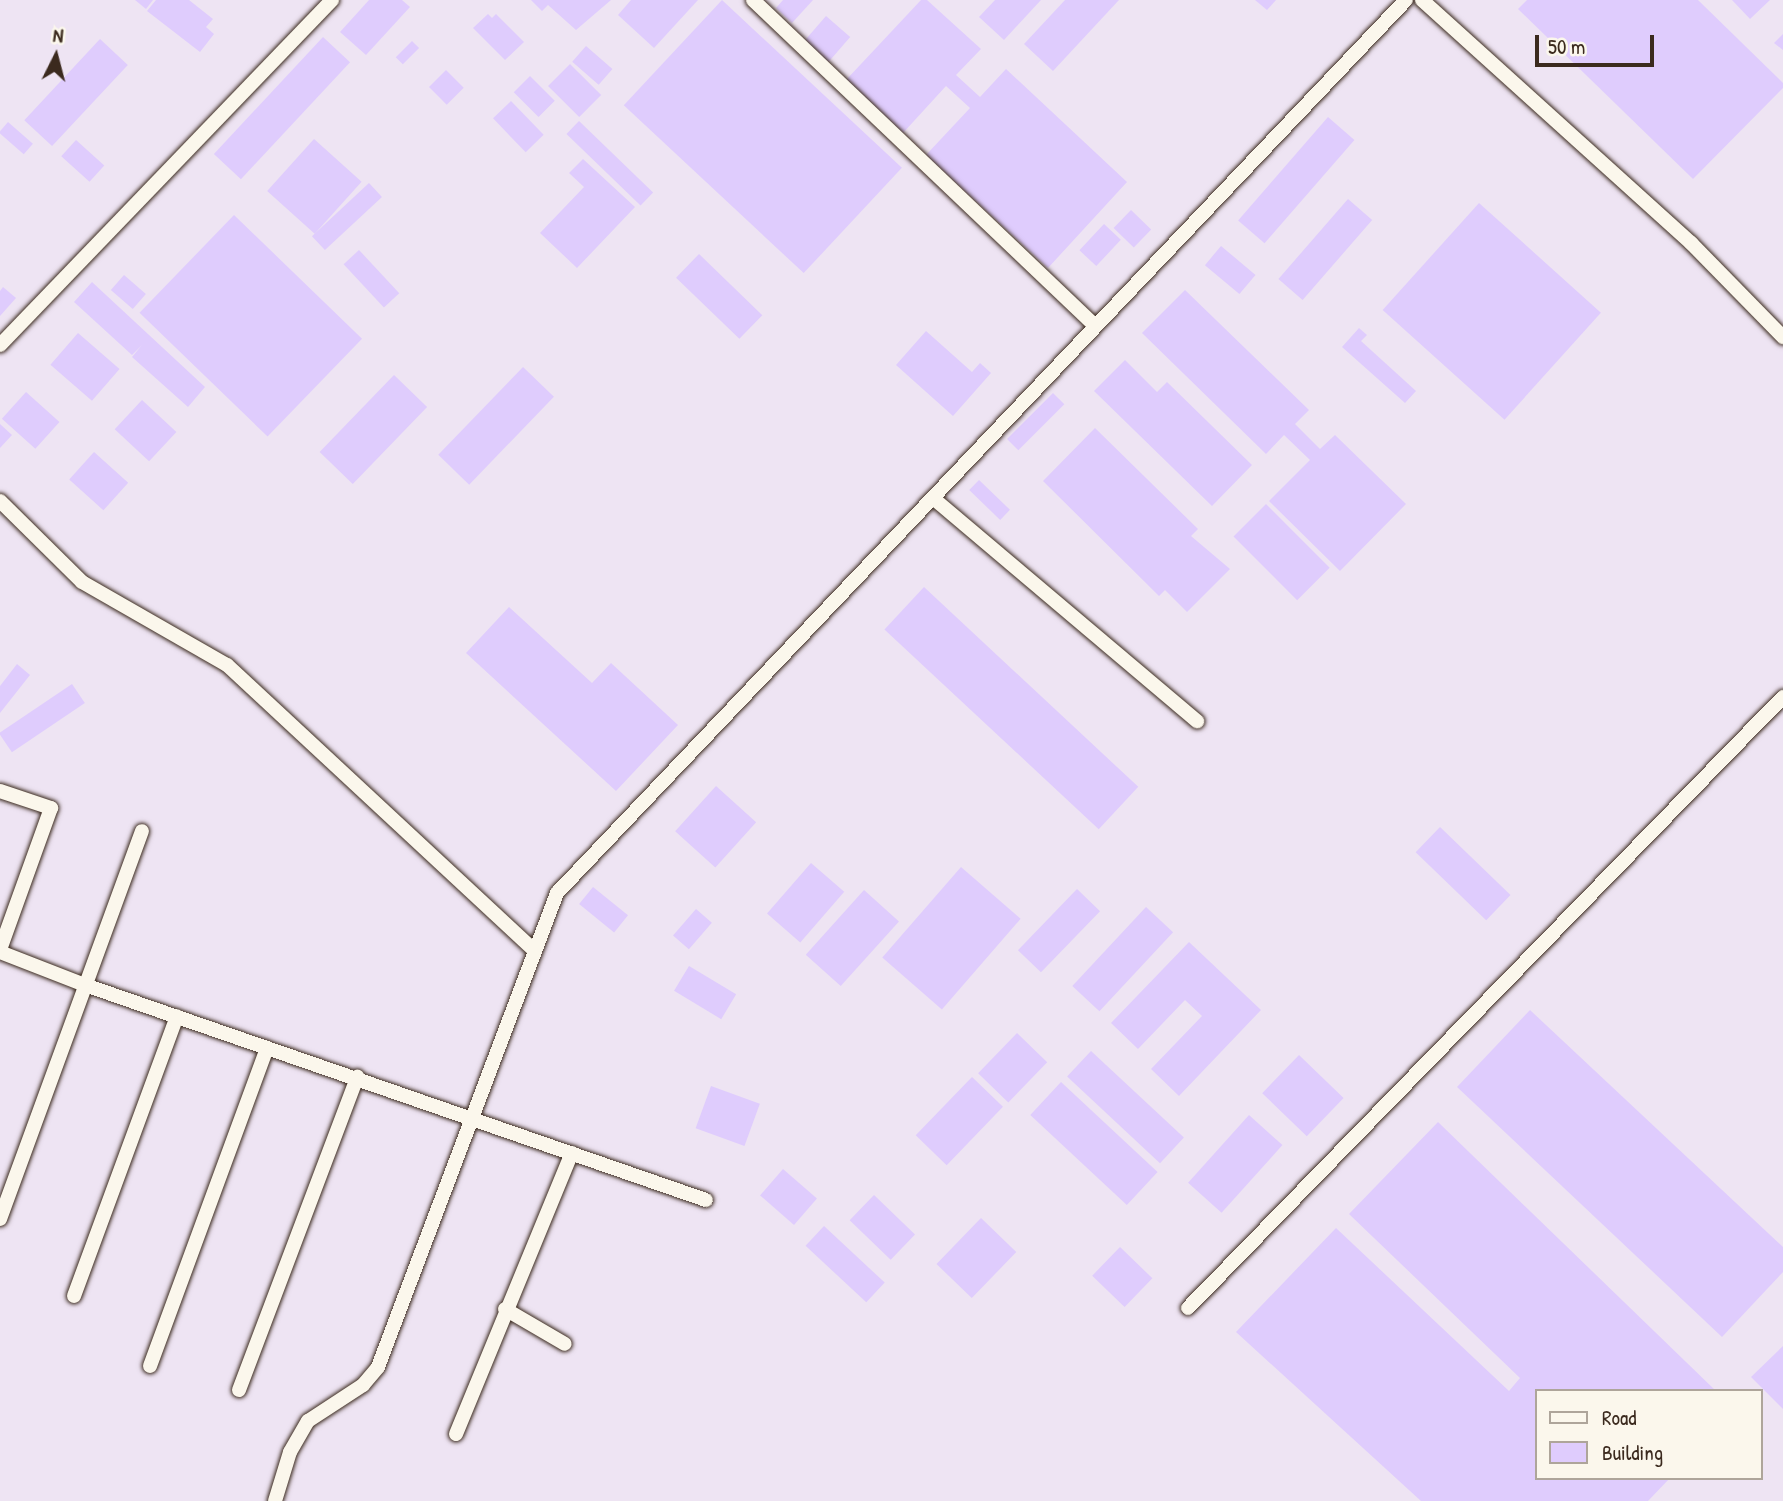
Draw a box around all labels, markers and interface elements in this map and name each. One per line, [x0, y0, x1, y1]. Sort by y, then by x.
north arrow [21, 21, 91, 91]
scale bar [1538, 21, 1657, 65]
text: N [52, 22, 65, 49]
text: 50 m [1548, 32, 1585, 61]
legend [1534, 1389, 1762, 1480]
text: Road [1602, 1403, 1636, 1432]
text: Building [1602, 1438, 1663, 1467]

